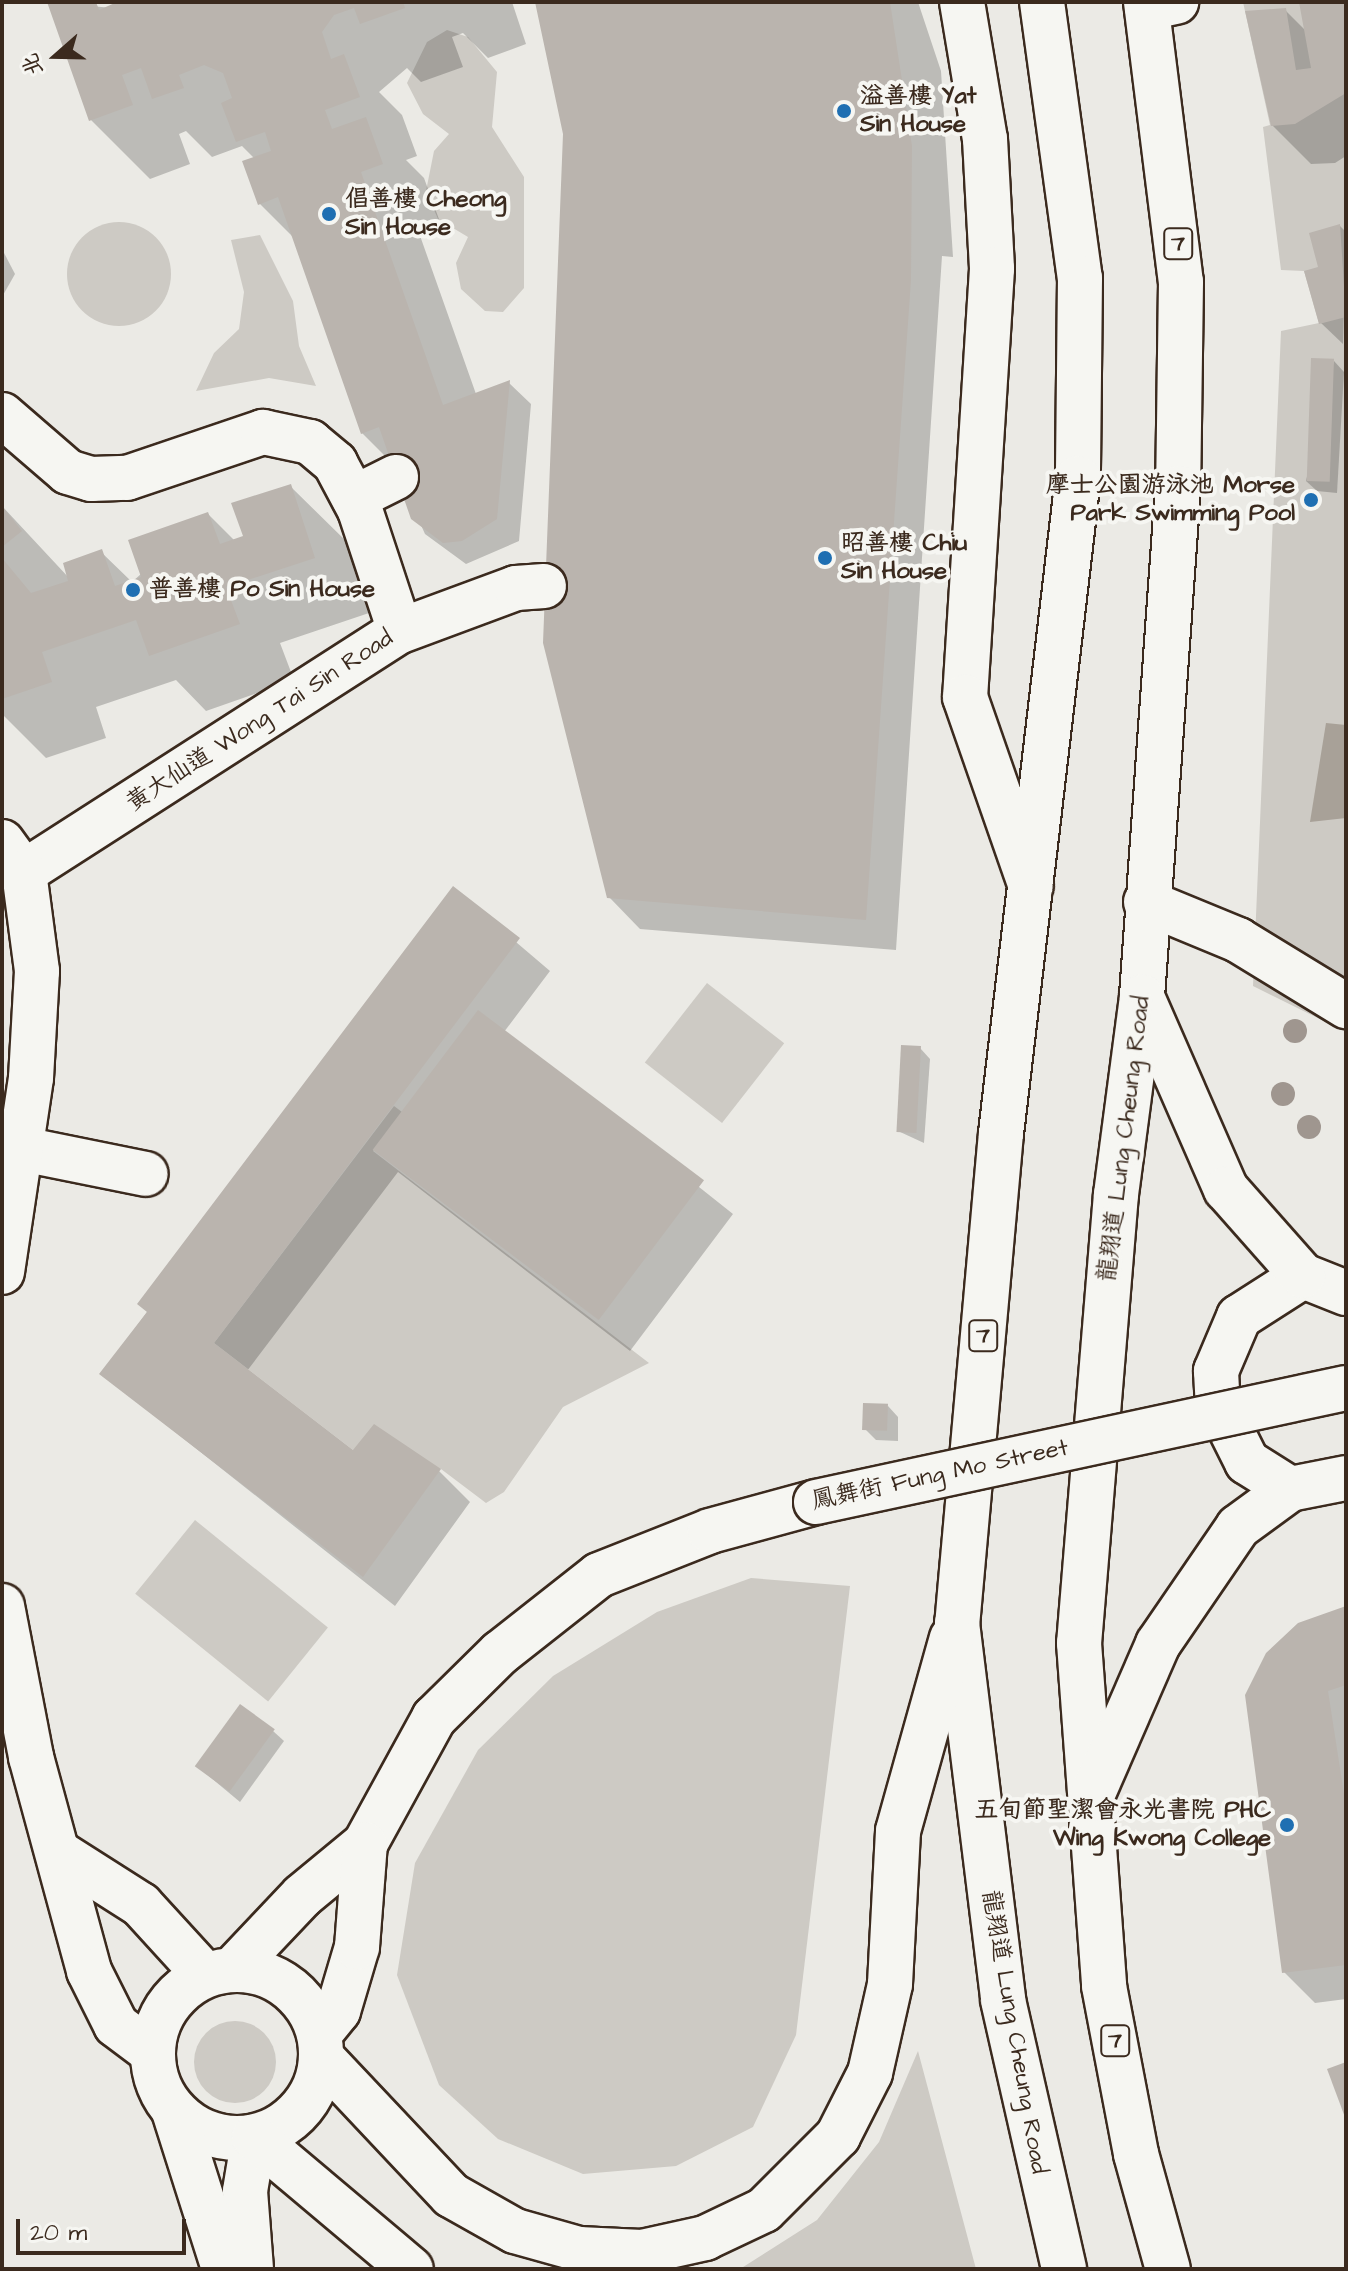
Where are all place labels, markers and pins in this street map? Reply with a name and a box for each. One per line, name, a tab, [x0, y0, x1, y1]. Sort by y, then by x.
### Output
place label: 溢善樓 Yat Sin House	[860, 83, 976, 139]
marker: 溢善樓 Yat Sin House	[835, 102, 853, 120]
place label: 倡善樓 Cheong Sin House	[345, 186, 506, 242]
marker: 倡善樓 Cheong Sin House	[320, 205, 338, 223]
place label: 摩士公園游泳池 Morse Park Swimming Pool	[1046, 472, 1295, 528]
marker: 摩士公園游泳池 Morse Park Swimming Pool	[1302, 491, 1320, 509]
place label: 昭善樓 Chiu Sin House	[841, 530, 967, 586]
marker: 昭善樓 Chiu Sin House	[816, 549, 834, 567]
place label: 普善樓 Po Sin House	[149, 576, 375, 604]
marker: 普善樓 Po Sin House	[124, 581, 142, 599]
place label: 五旬節聖潔會永光書院 PHC Wing Kwong College	[975, 1797, 1271, 1853]
marker: 五旬節聖潔會永光書院 PHC Wing Kwong College	[1278, 1816, 1296, 1834]

